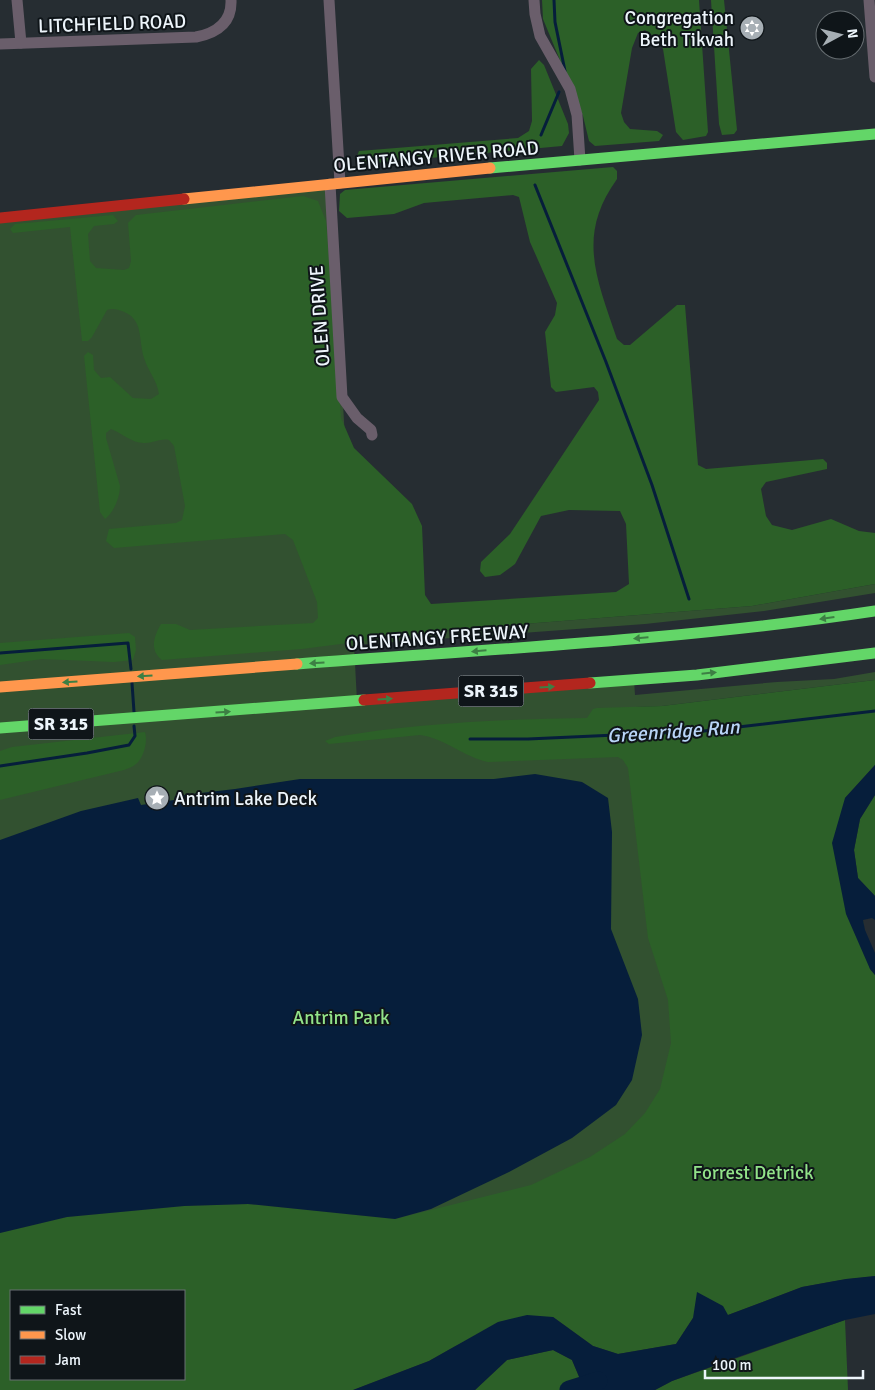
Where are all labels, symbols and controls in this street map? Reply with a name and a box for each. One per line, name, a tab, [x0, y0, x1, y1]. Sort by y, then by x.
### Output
place label: Congregation Beth Tikvah	[625, 6, 734, 52]
street label: LITCHFIELD ROAD	[38, 9, 186, 39]
north arrow	[815, 10, 865, 60]
synagogue icon: Congregation Beth Tikvah	[739, 15, 765, 41]
text: N	[843, 28, 861, 39]
street label: OLENTANGY RIVER ROAD	[332, 136, 540, 178]
street label: OLEN DRIVE	[305, 265, 335, 367]
one-way arrow	[818, 615, 834, 623]
street label: OLENTANGY FREEWAY	[345, 620, 530, 656]
one-way arrow	[633, 634, 649, 642]
one-way arrow	[471, 647, 487, 655]
one-way arrow	[309, 660, 325, 668]
one-way arrow	[701, 669, 717, 677]
one-way arrow	[137, 673, 153, 681]
road number: SR 315	[458, 676, 524, 706]
one-way arrow	[62, 678, 78, 686]
one-way arrow	[539, 682, 555, 690]
one-way arrow	[377, 695, 393, 703]
one-way arrow	[215, 707, 231, 715]
road number: SR 315	[28, 709, 94, 740]
water label: Greenridge Run	[606, 714, 741, 749]
place icon: Antrim Lake Deck	[144, 785, 170, 811]
place label: Antrim Lake Deck	[174, 787, 317, 811]
park label: Antrim Park	[293, 1006, 390, 1030]
park label: Forrest Detrick	[693, 1161, 814, 1185]
legend	[10, 1290, 185, 1380]
text: Fast	[55, 1301, 82, 1319]
text: Slow	[55, 1326, 86, 1344]
scale bar	[705, 1348, 862, 1380]
text: Jam	[55, 1351, 81, 1369]
text: 100 m	[712, 1356, 752, 1374]

